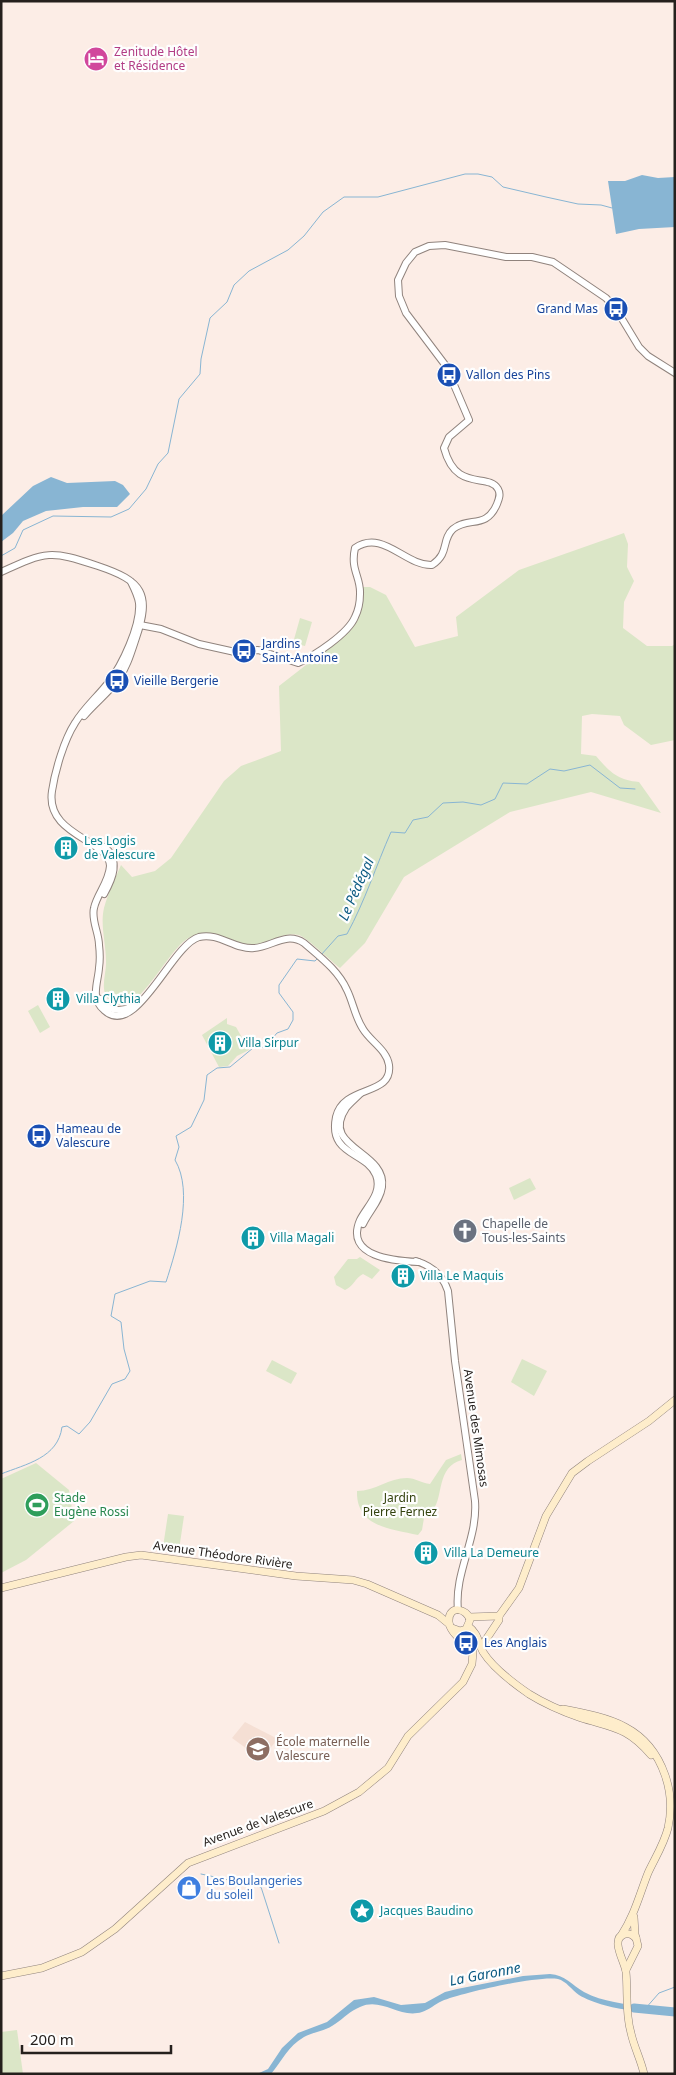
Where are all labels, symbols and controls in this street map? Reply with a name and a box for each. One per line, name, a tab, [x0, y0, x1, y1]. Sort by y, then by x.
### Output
place label: Zenitude Hôtel et Résidence	[114, 43, 198, 74]
hotel icon: Zenitude Hôtel et Résidence	[83, 46, 109, 72]
bus stop icon: Grand Mas	[603, 296, 629, 322]
place label: Grand Mas	[537, 300, 598, 317]
bus stop icon: Vallon des Pins	[436, 362, 462, 388]
place label: Vallon des Pins	[466, 366, 550, 383]
place label: Jardins Saint-Antoine	[261, 635, 338, 666]
bus stop icon: Jardins Saint-Antoine	[231, 638, 257, 664]
bus stop icon: Vieille Bergerie	[104, 668, 130, 694]
place label: Vieille Bergerie	[134, 672, 219, 689]
place label: Les Logis de Valescure	[84, 832, 155, 863]
building icon: Les Logis de Valescure	[53, 835, 79, 861]
water label: Le Pédégal	[333, 854, 378, 923]
building icon: Villa Clythia	[45, 986, 71, 1012]
place label: Villa Clythia	[76, 990, 141, 1007]
building icon: Villa Sirpur	[207, 1030, 233, 1056]
place label: Villa Sirpur	[238, 1034, 299, 1051]
place label: Hameau de Valescure	[56, 1120, 121, 1151]
bus stop icon: Hameau de Valescure	[26, 1123, 52, 1149]
place label: Chapelle de Tous-les-Saints	[482, 1215, 566, 1246]
church icon: Chapelle de Tous-les-Saints	[452, 1218, 478, 1244]
building icon: Villa Magali	[240, 1225, 266, 1251]
place label: Villa Magali	[270, 1229, 334, 1246]
building icon: Villa Le Maquis	[390, 1263, 416, 1289]
place label: Villa Le Maquis	[420, 1267, 504, 1284]
street label: Avenue des Mimosas	[460, 1368, 493, 1488]
place label: Stade Eugène Rossi	[54, 1489, 129, 1520]
park label: Jardin Pierre Fernez	[363, 1489, 438, 1520]
sports icon: Stade Eugène Rossi	[24, 1492, 50, 1518]
street label: Avenue Théodore Rivière	[152, 1536, 294, 1573]
building icon: Villa La Demeure	[413, 1540, 439, 1566]
place label: Villa La Demeure	[444, 1544, 539, 1561]
bus stop icon: Les Anglais	[453, 1630, 479, 1656]
place label: Les Anglais	[484, 1634, 547, 1651]
place label: École maternelle Valescure	[276, 1733, 370, 1764]
school or university icon: École maternelle Valescure	[245, 1736, 271, 1762]
street label: Avenue de Valescure	[200, 1795, 316, 1850]
place label: Les Boulangeries du soleil	[206, 1872, 303, 1903]
shop icon: Les Boulangeries du soleil	[176, 1875, 202, 1901]
place icon: Jacques Baudino	[349, 1898, 375, 1924]
place label: Jacques Baudino	[379, 1902, 473, 1919]
water label: La Garonne	[448, 1957, 522, 1990]
scale bar	[22, 2022, 171, 2054]
text: 200 m	[30, 2029, 74, 2049]

